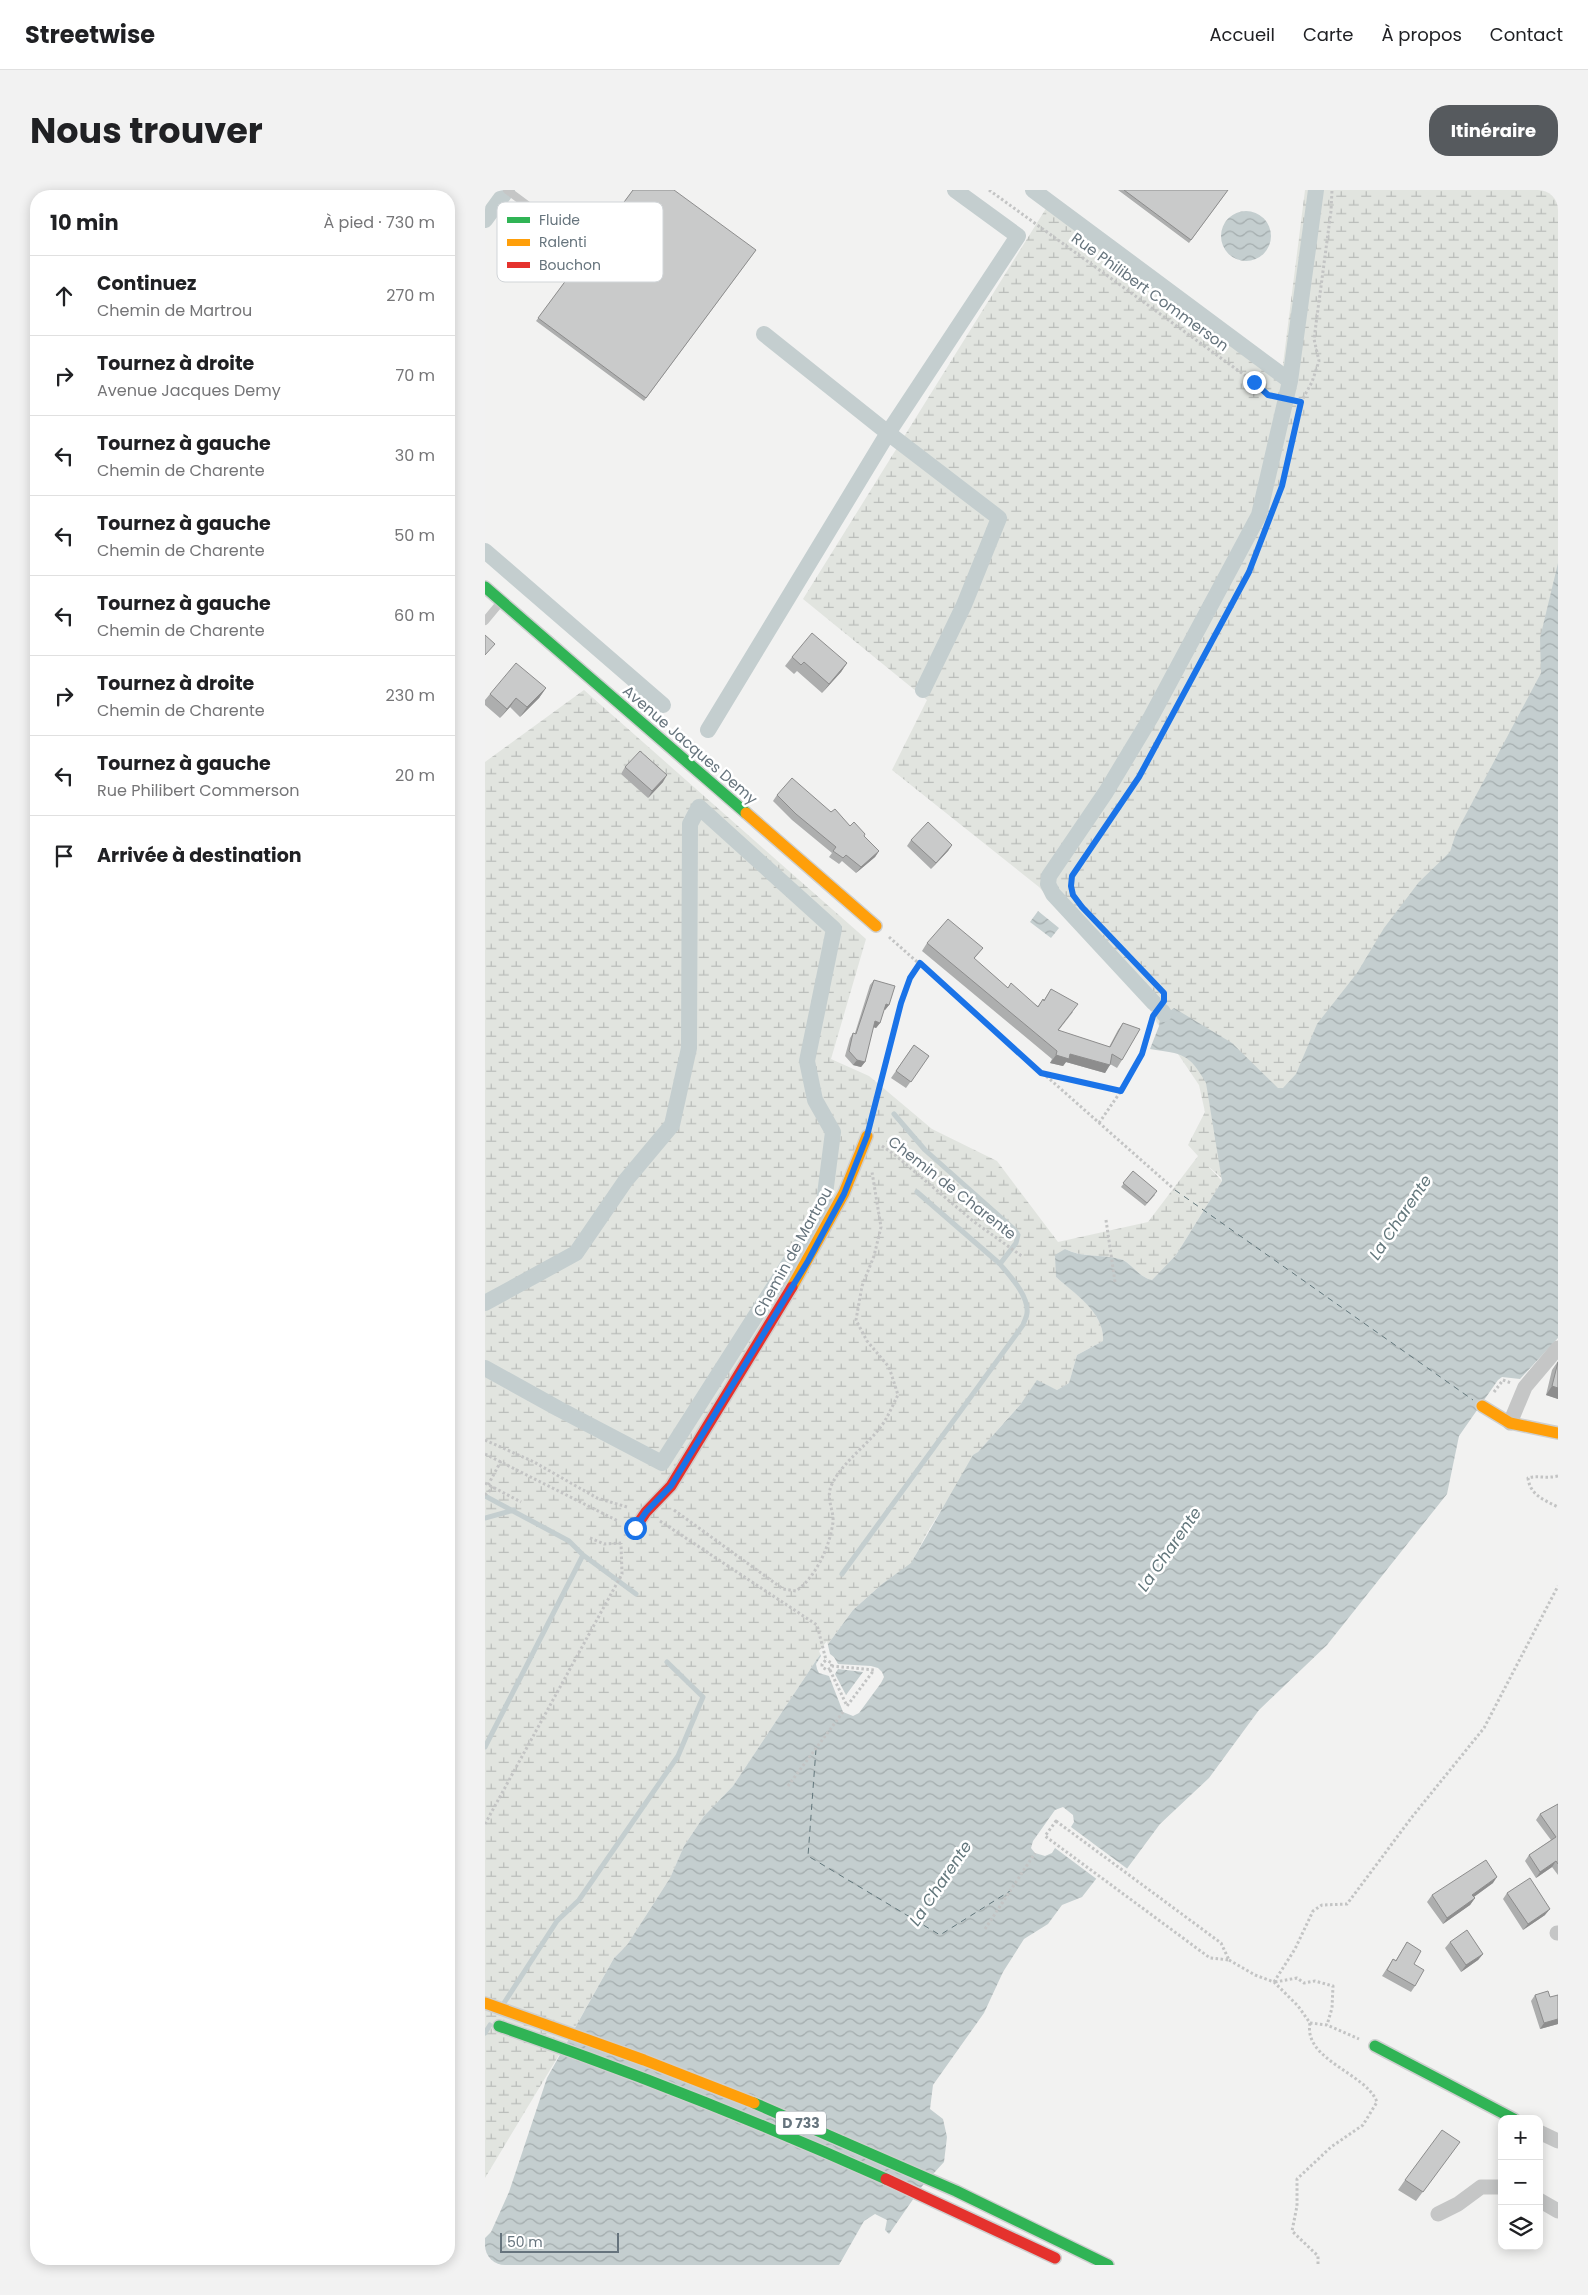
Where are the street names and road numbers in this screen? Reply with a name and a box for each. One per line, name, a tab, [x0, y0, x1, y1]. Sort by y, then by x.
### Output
street label: Rue Philibert Commerson	[1067, 227, 1233, 356]
street label: Avenue Jacques Demy	[618, 680, 763, 809]
street label: Chemin de Charente	[884, 1131, 1021, 1244]
street label: Chemin de Martrou	[748, 1183, 837, 1321]
road number: D 733	[776, 2112, 826, 2135]

